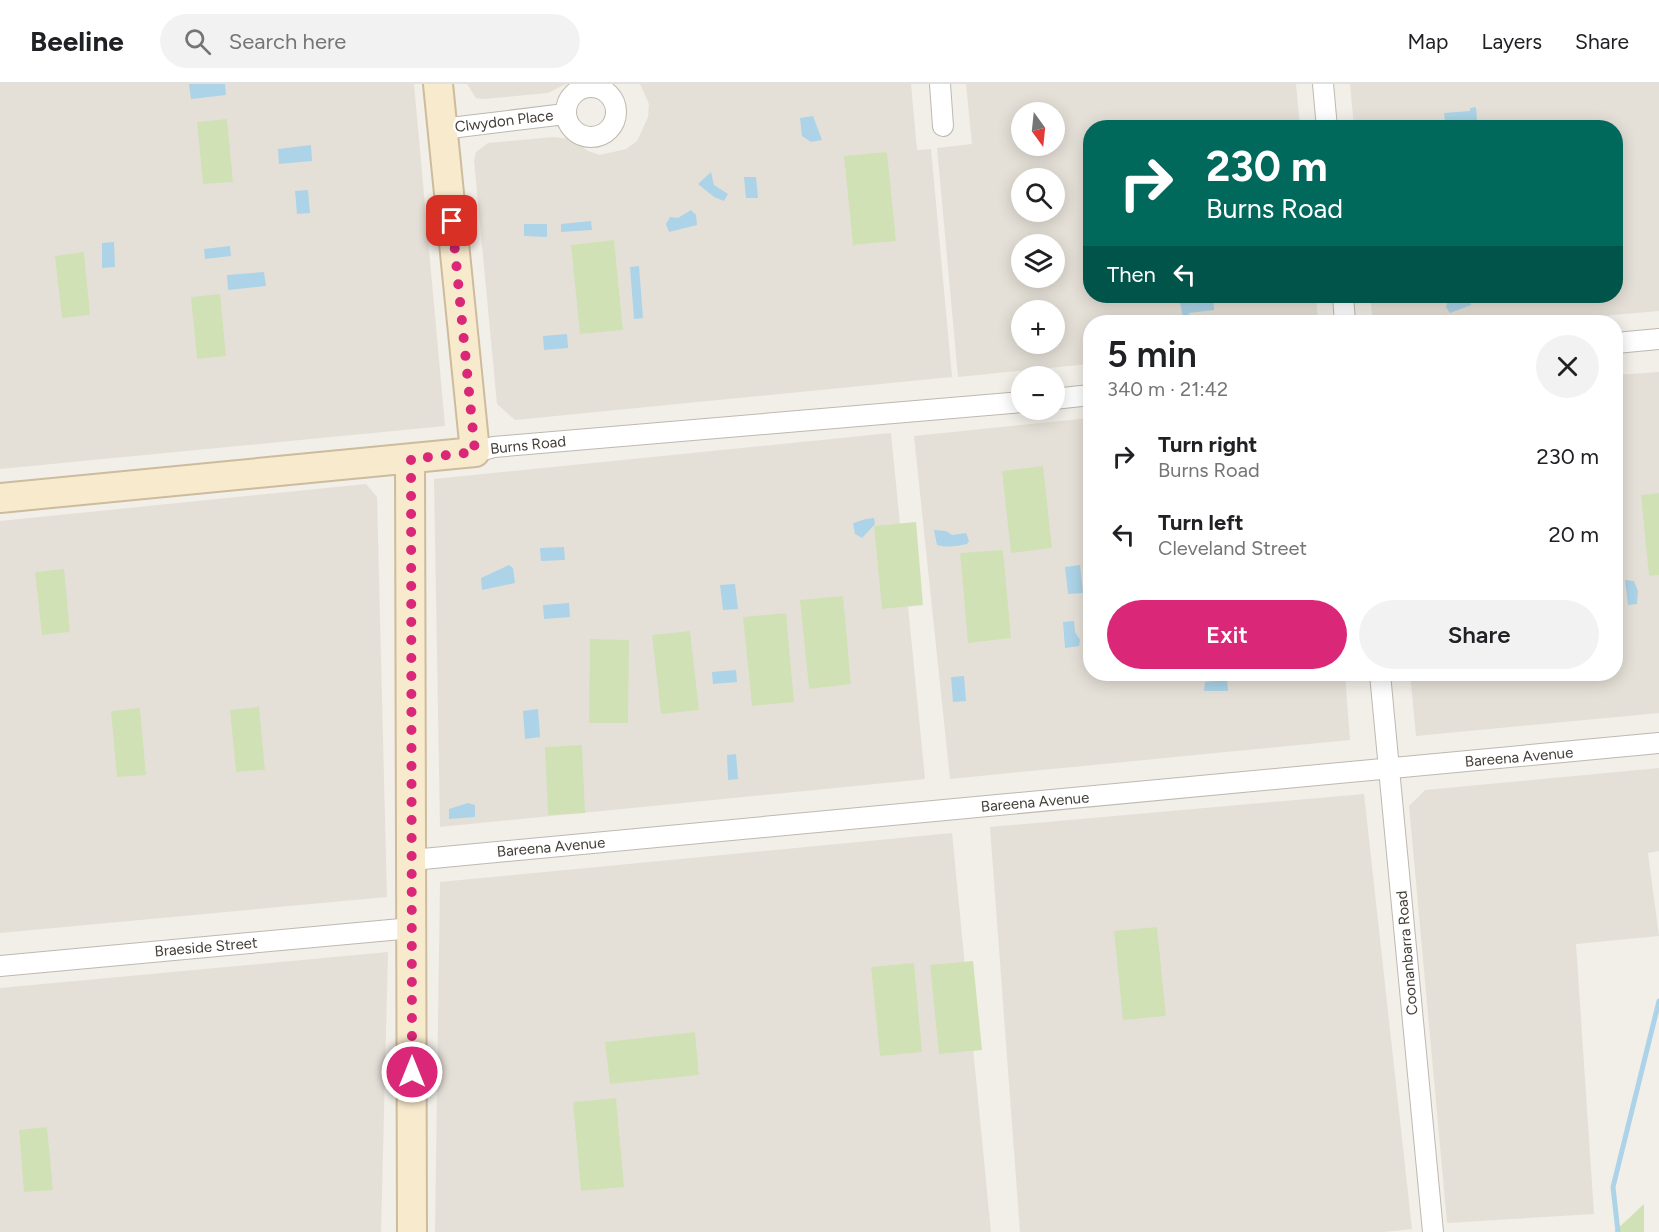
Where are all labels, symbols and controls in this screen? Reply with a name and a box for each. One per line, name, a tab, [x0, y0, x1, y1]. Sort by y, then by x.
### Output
search box	[160, 14, 580, 68]
text: Beeline	[30, 24, 124, 58]
icon: search	[181, 25, 214, 58]
text: Search here	[229, 28, 346, 55]
text: Map	[1408, 29, 1448, 54]
text: Layers	[1481, 29, 1542, 54]
text: Share	[1575, 29, 1629, 54]
north arrow	[1011, 102, 1065, 156]
map controls	[1011, 102, 1065, 420]
street label: Clwydon Place	[454, 106, 554, 136]
text: 230 m	[1206, 141, 1328, 192]
icon: right	[1107, 144, 1185, 222]
button: search	[1011, 168, 1065, 222]
text: Burns Road	[1206, 192, 1343, 225]
pin	[426, 195, 477, 246]
icon: arrive	[435, 204, 468, 237]
button: layers	[1011, 234, 1065, 288]
icon: left	[1168, 258, 1201, 291]
text: Then	[1107, 261, 1156, 288]
button: +	[1011, 300, 1065, 354]
text: 5 min	[1107, 333, 1197, 376]
button: close	[1536, 335, 1599, 398]
button: −	[1011, 366, 1065, 420]
text: 340 m · 21:42	[1107, 377, 1228, 401]
text: Turn right	[1158, 431, 1257, 458]
street label: Burns Road	[489, 432, 567, 458]
icon: right	[1107, 440, 1140, 473]
text: 230 m	[1536, 443, 1599, 470]
text: Burns Road	[1158, 458, 1260, 482]
text: Turn left	[1158, 509, 1244, 536]
icon: left	[1107, 518, 1140, 551]
text: 20 m	[1548, 521, 1599, 548]
text: Cleveland Street	[1158, 536, 1307, 560]
button: Exit	[1107, 600, 1347, 669]
button: Share	[1359, 600, 1599, 669]
street label: Bareena Avenue	[1464, 743, 1574, 771]
street label: Bareena Avenue	[980, 788, 1090, 816]
street label: Bareena Avenue	[496, 833, 606, 861]
street label: Coonanbarra Road	[1393, 890, 1421, 1016]
street label: Braeside Street	[154, 934, 259, 960]
position arrow	[380, 1040, 444, 1104]

